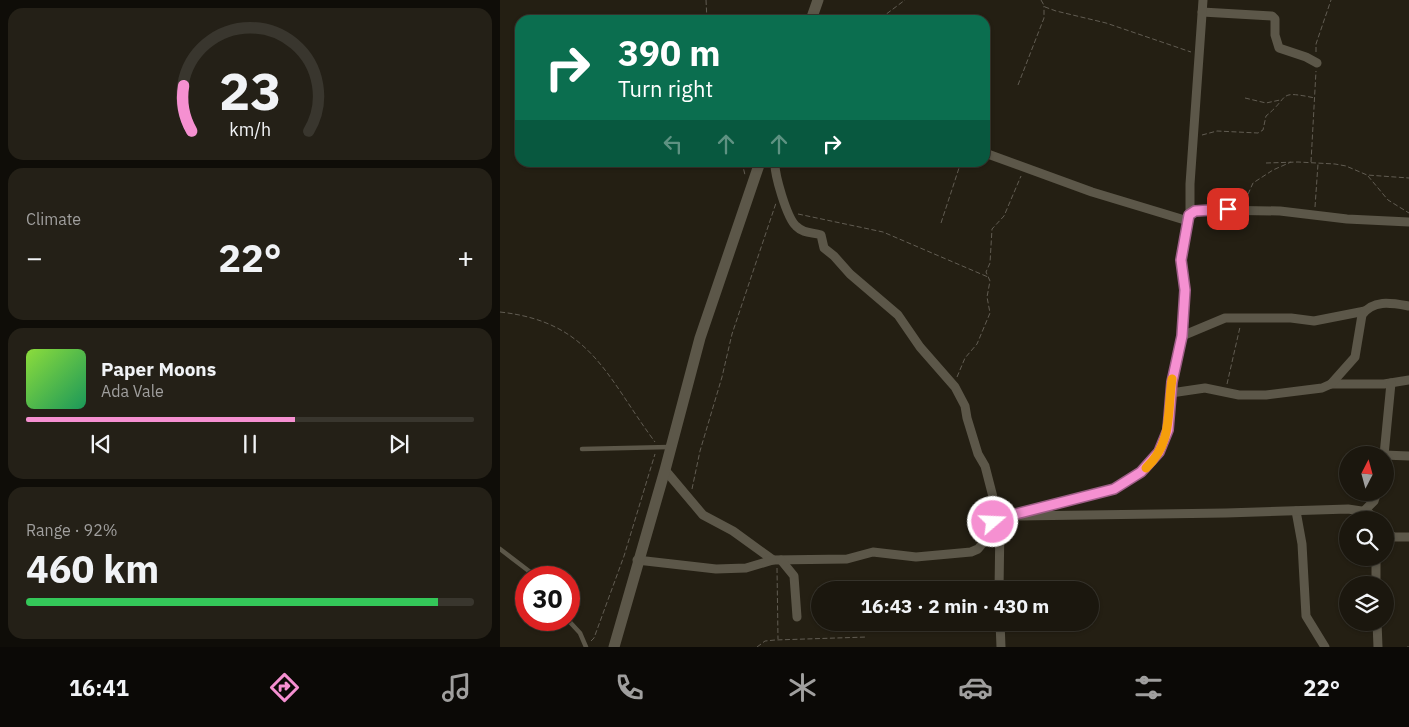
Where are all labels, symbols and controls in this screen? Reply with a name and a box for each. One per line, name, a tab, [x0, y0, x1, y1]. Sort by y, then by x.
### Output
text: 390 m	[618, 30, 721, 76]
icon: right	[535, 35, 600, 100]
text: 23	[219, 57, 281, 124]
text: Turn right	[618, 74, 713, 103]
text: km/h	[229, 118, 271, 141]
icon: left	[659, 130, 687, 158]
icon: ahead	[712, 130, 740, 158]
icon: ahead	[765, 130, 793, 158]
icon: right	[818, 130, 846, 158]
pin	[1207, 188, 1249, 230]
icon: arrive	[1214, 195, 1242, 223]
text: Climate	[26, 209, 81, 229]
text: 22°	[218, 233, 282, 282]
text: −	[26, 239, 43, 276]
text: +	[457, 239, 474, 276]
text: Paper Moons	[101, 357, 216, 381]
text: Ada Vale	[101, 381, 164, 401]
icon: previous	[87, 430, 115, 458]
icon: pause	[236, 430, 264, 458]
icon: next	[385, 430, 413, 458]
north arrow	[1339, 446, 1394, 501]
map controls	[1339, 446, 1394, 631]
position arrow	[966, 495, 1018, 547]
button: search	[1339, 511, 1394, 566]
text: Range · 92%	[26, 520, 118, 540]
text: 460 km	[26, 544, 159, 593]
speed limit sign: 30	[515, 566, 580, 631]
button: layers	[1339, 576, 1394, 631]
text: 16:43 · 2 min · 430 m	[861, 594, 1049, 618]
icon: directions	[267, 670, 302, 705]
icon: music	[439, 670, 474, 705]
icon: phone	[612, 670, 647, 705]
icon: climate	[785, 670, 820, 705]
icon: car	[958, 670, 993, 705]
icon: filters	[1131, 670, 1166, 705]
text: 16:41	[69, 673, 129, 702]
text: 22°	[1303, 673, 1340, 702]

